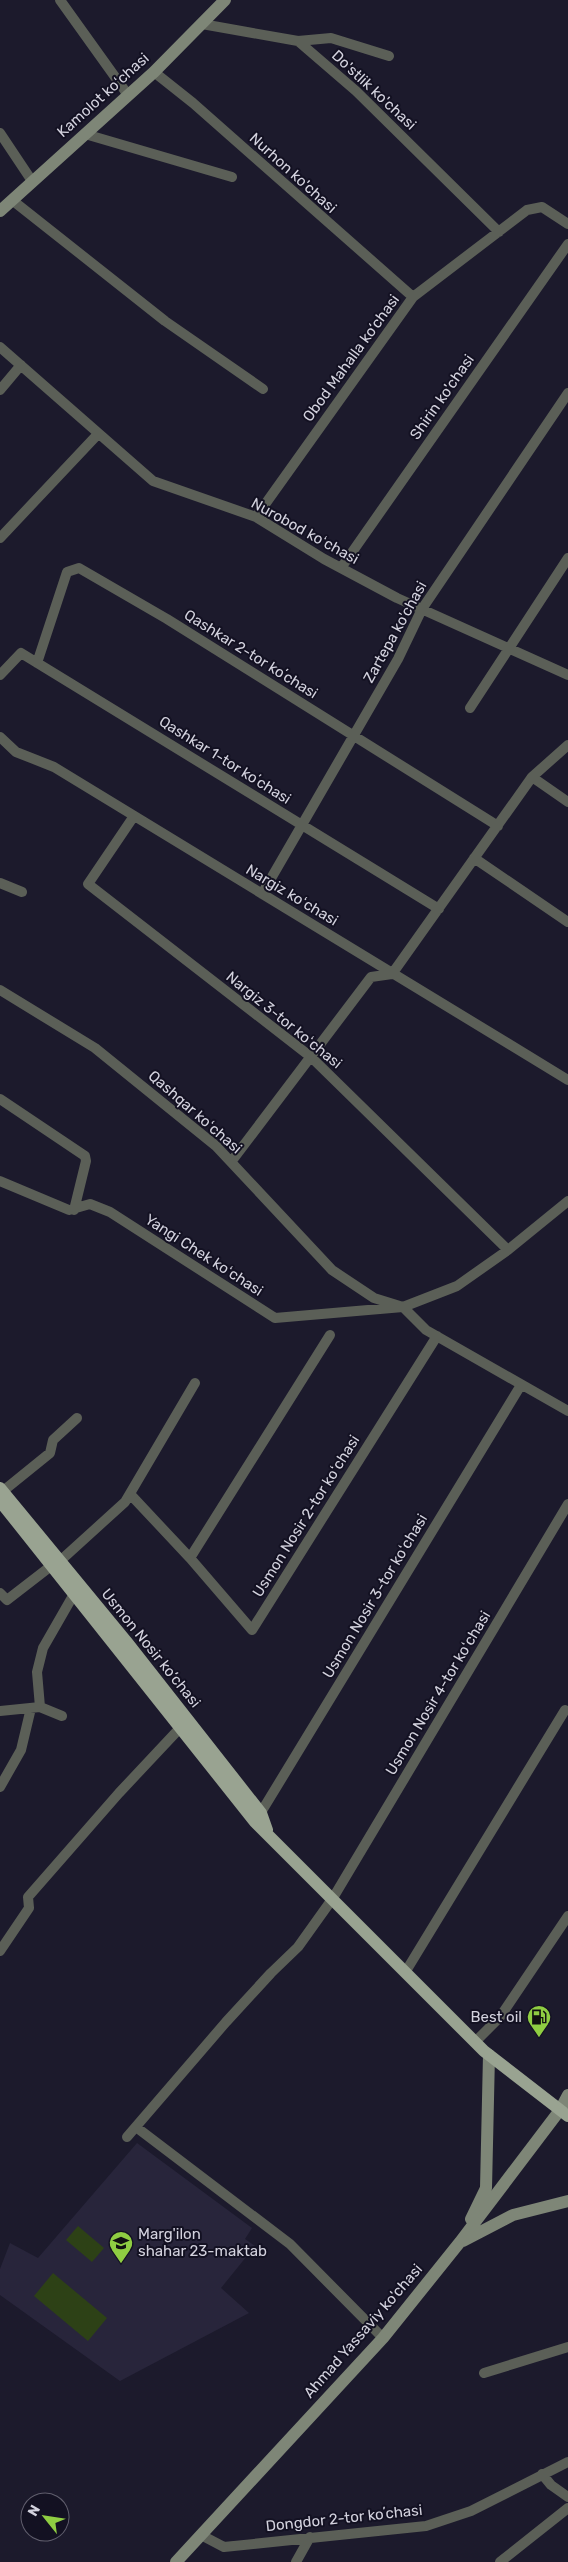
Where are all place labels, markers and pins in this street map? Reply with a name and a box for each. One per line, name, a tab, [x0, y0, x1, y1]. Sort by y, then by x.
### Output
fuel station icon: Best oil	[526, 2004, 552, 2038]
place label: Best oil	[471, 2008, 522, 2026]
place label: Marg'ilon shahar 23-maktab	[138, 2225, 267, 2260]
school or university icon: Marg'ilon shahar 23-maktab	[108, 2230, 134, 2264]

